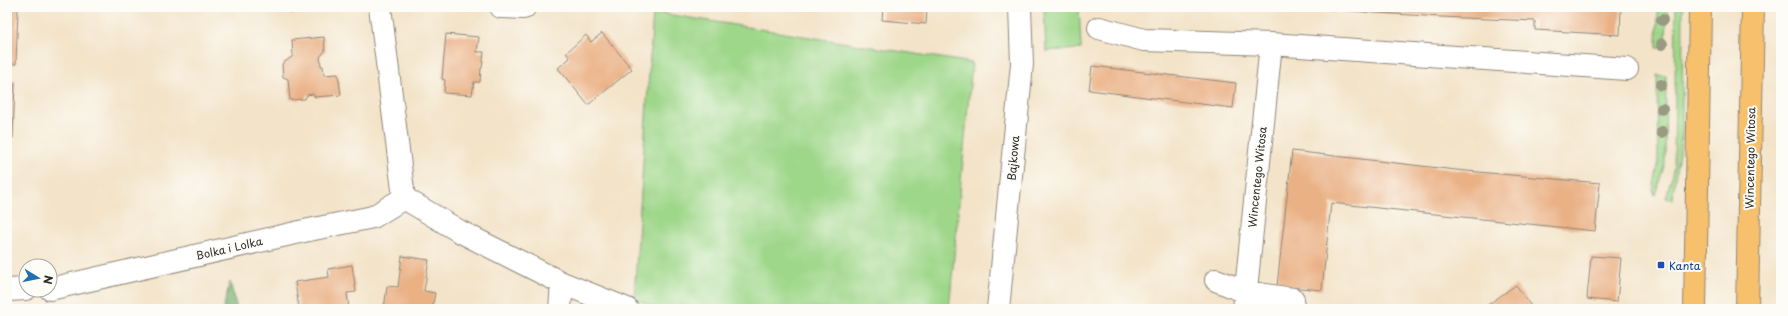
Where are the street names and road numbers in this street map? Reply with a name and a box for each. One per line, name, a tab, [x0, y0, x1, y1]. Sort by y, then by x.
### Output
street label: Wincentego Witosa	[1741, 107, 1759, 209]
street label: Wincentego Witosa	[1243, 125, 1271, 229]
street label: Bajkowa	[1003, 135, 1023, 181]
street label: Bolka i Lolka	[194, 232, 264, 264]

